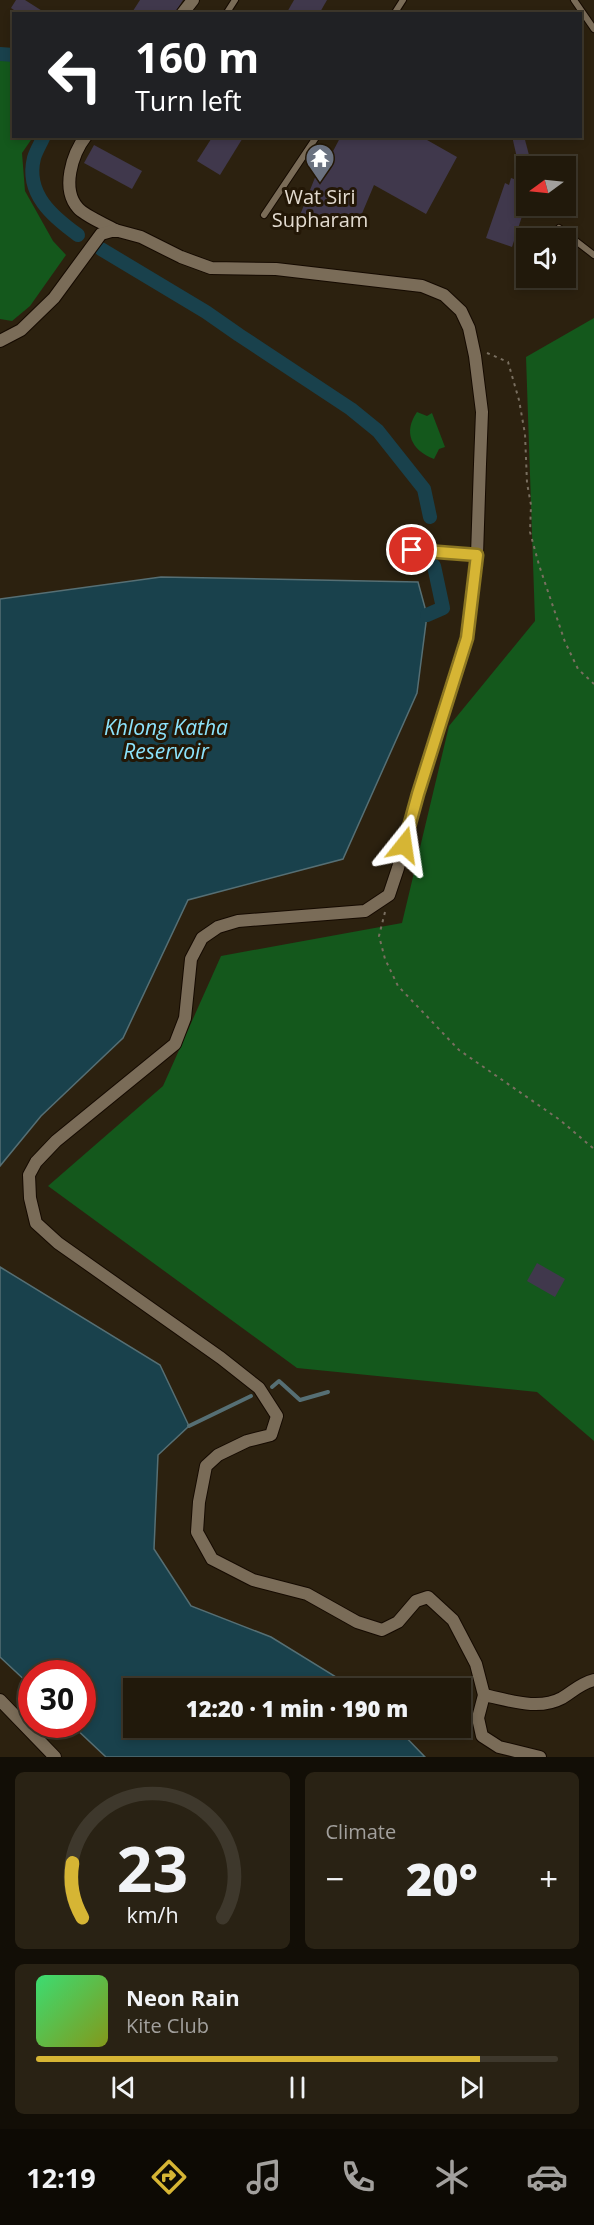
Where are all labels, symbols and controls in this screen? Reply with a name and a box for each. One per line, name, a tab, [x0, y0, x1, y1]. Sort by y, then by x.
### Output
text: 160 m	[135, 28, 259, 85]
icon: left	[36, 36, 114, 114]
text: Turn left	[135, 82, 242, 119]
temple icon: Wat Siri Supharam	[304, 142, 336, 184]
north arrow	[516, 156, 576, 216]
map controls	[516, 156, 576, 288]
place label: Wat Siri Supharam	[272, 183, 368, 233]
button: sound	[516, 228, 576, 288]
pin	[386, 524, 437, 575]
icon: arrive	[395, 533, 428, 566]
water label: Khlong Katha Reservoir	[104, 713, 228, 765]
position arrow	[372, 813, 436, 877]
speed limit sign: 30	[18, 1660, 96, 1738]
text: 12:20 · 1 min · 190 m	[186, 1693, 408, 1723]
text: Climate	[326, 1818, 396, 1845]
text: 23	[117, 1825, 188, 1910]
text: 20°	[406, 1848, 478, 1909]
text: −	[326, 1856, 344, 1901]
text: +	[539, 1856, 558, 1901]
text: km/h	[126, 1900, 178, 1929]
text: Neon Rain	[126, 1982, 240, 2012]
text: Kite Club	[126, 2012, 209, 2039]
icon: previous	[107, 2071, 140, 2104]
icon: pause	[281, 2071, 314, 2104]
icon: next	[455, 2071, 488, 2104]
icon: directions	[148, 2156, 190, 2198]
icon: music	[243, 2156, 285, 2198]
icon: phone	[337, 2156, 379, 2198]
icon: climate	[431, 2156, 473, 2198]
icon: car	[526, 2156, 568, 2198]
text: 12:19	[26, 2159, 96, 2196]

